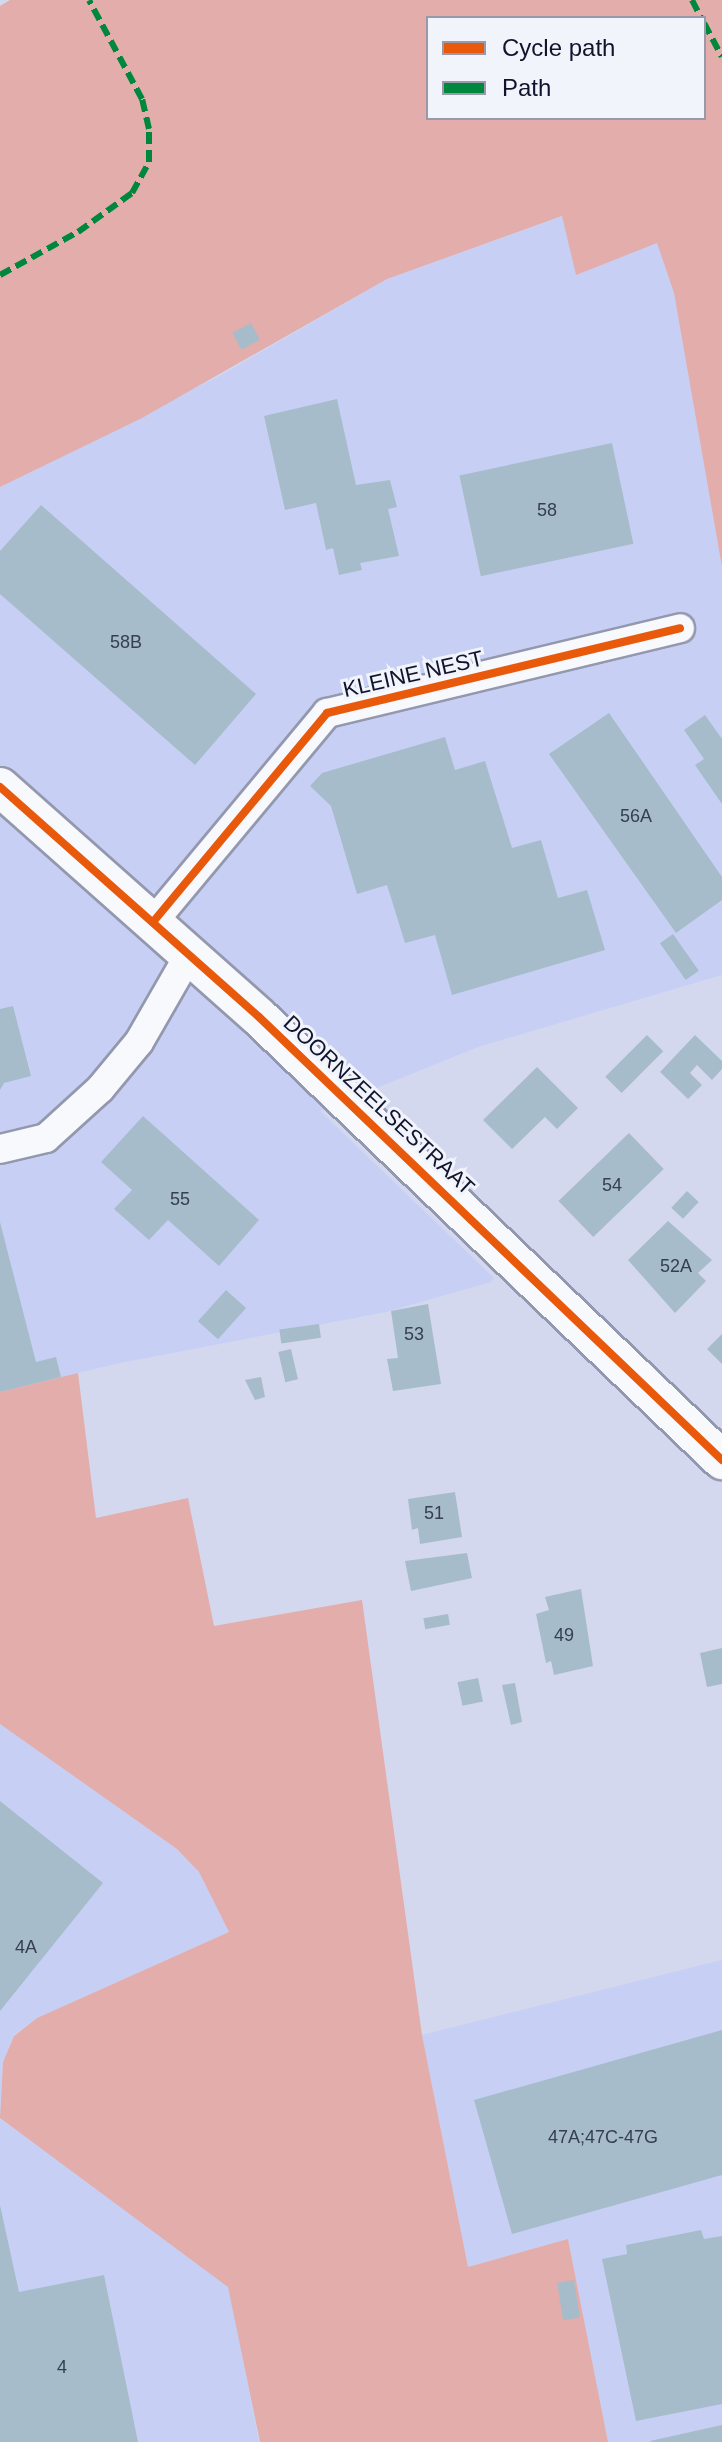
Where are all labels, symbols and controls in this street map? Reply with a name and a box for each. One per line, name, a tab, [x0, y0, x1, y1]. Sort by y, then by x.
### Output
legend	[426, 16, 706, 120]
text: Cycle path	[502, 34, 615, 61]
text: Path	[502, 74, 551, 101]
house number: 58	[537, 499, 557, 521]
house number: 58B	[110, 631, 142, 653]
street label: KLEINE NEST	[340, 645, 486, 703]
house number: 56A	[620, 805, 652, 827]
street label: DOORNZEELSESTRAAT	[278, 1010, 480, 1200]
house number: 54	[602, 1174, 622, 1196]
house number: 55	[170, 1188, 190, 1210]
house number: 52A	[660, 1255, 692, 1277]
house number: 53	[404, 1323, 424, 1345]
house number: 51	[424, 1502, 444, 1524]
house number: 49	[554, 1624, 574, 1646]
house number: 4A	[15, 1936, 37, 1958]
house number: 47A;47C-47G	[548, 2126, 658, 2148]
house number: 4	[57, 2356, 67, 2378]

